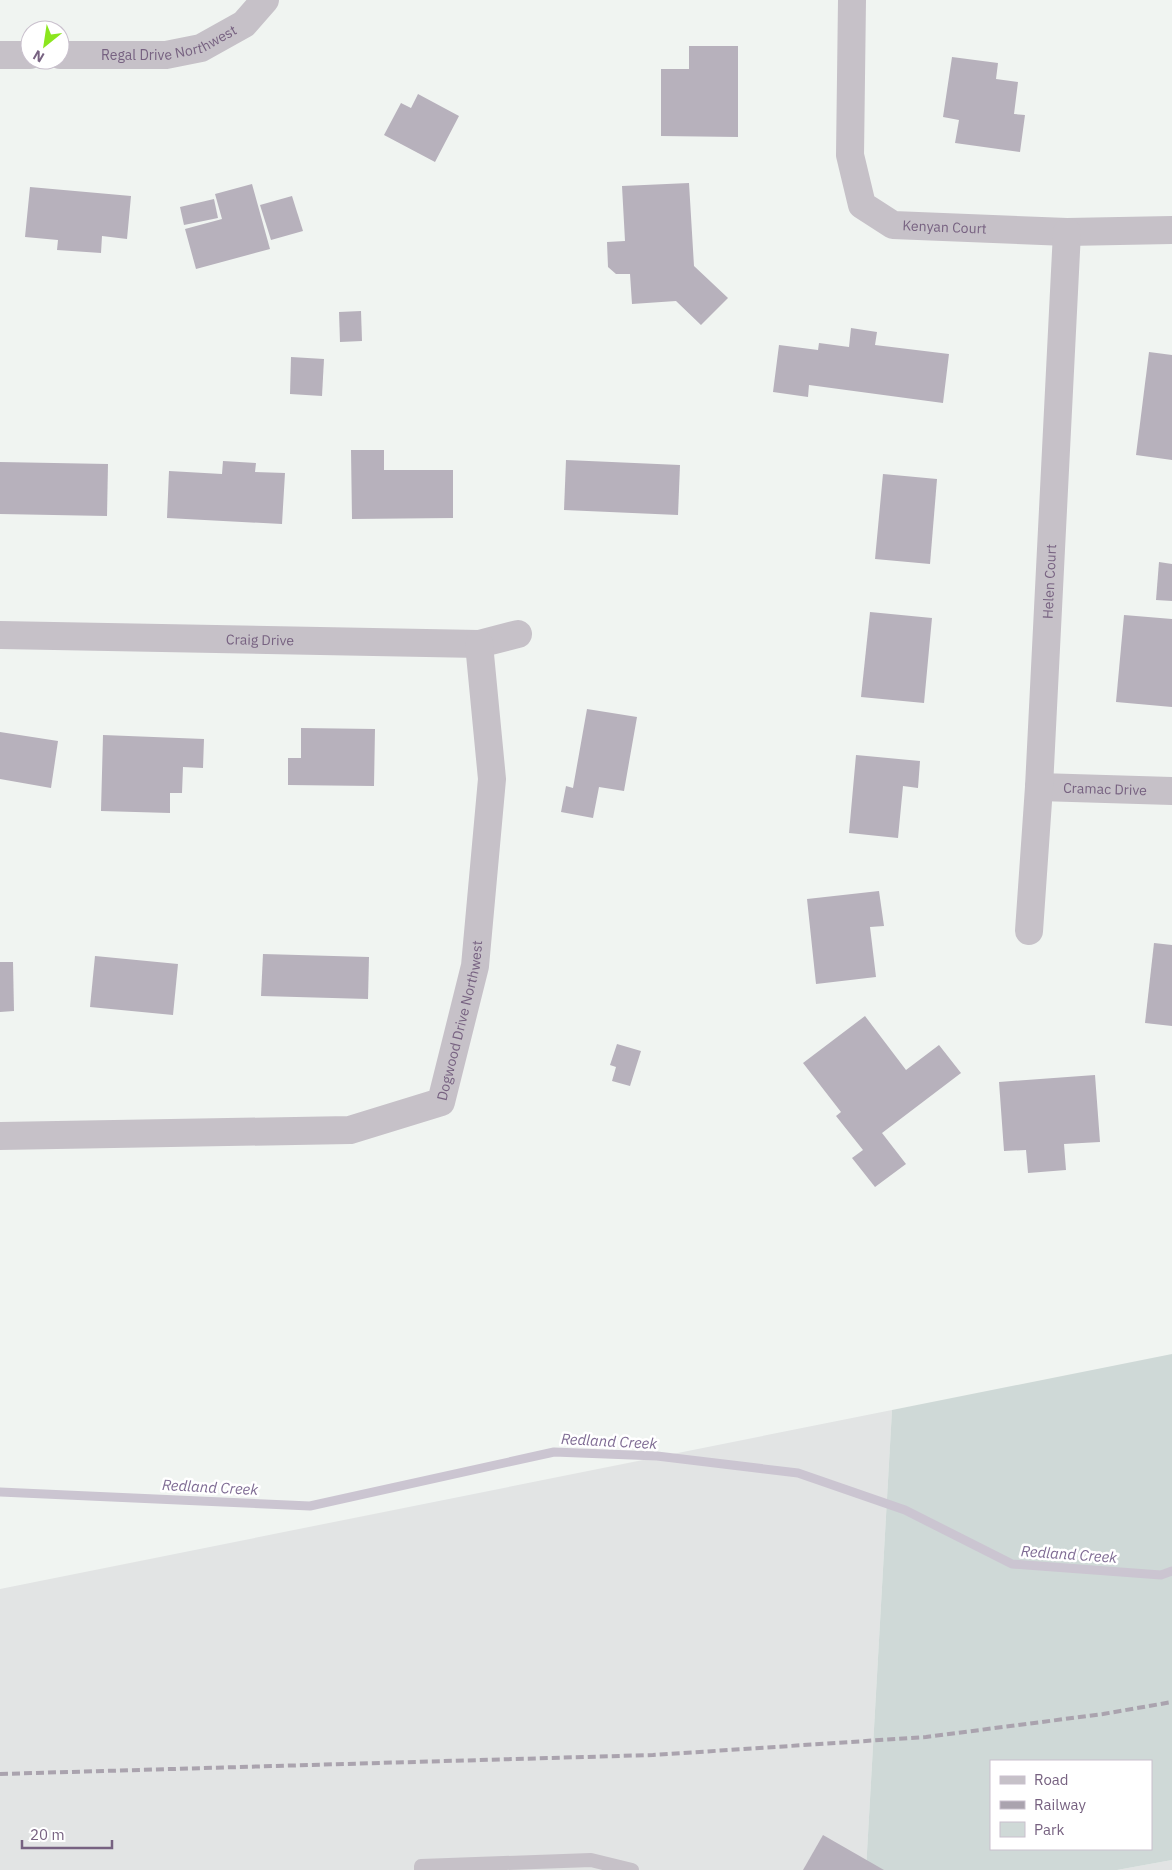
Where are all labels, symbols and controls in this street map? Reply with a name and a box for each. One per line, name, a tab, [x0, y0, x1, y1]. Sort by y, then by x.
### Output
north arrow	[20, 20, 70, 70]
street label: Regal Drive Northwest	[101, 21, 240, 64]
text: N	[30, 46, 47, 67]
street label: Kenyan Court	[902, 216, 987, 238]
street label: Helen Court	[1038, 544, 1060, 620]
street label: Craig Drive	[226, 630, 294, 650]
street label: Cramac Drive	[1063, 779, 1147, 799]
street label: Dogwood Drive Northwest	[433, 940, 486, 1103]
water label: Redland Creek	[560, 1429, 658, 1453]
water label: Redland Creek	[161, 1475, 259, 1499]
water label: Redland Creek	[1020, 1541, 1118, 1567]
legend	[990, 1760, 1152, 1850]
text: Road	[1034, 1770, 1069, 1789]
text: Railway	[1034, 1795, 1087, 1814]
scale bar	[22, 1818, 112, 1850]
text: Park	[1034, 1820, 1064, 1839]
text: 20 m	[30, 1825, 65, 1844]

